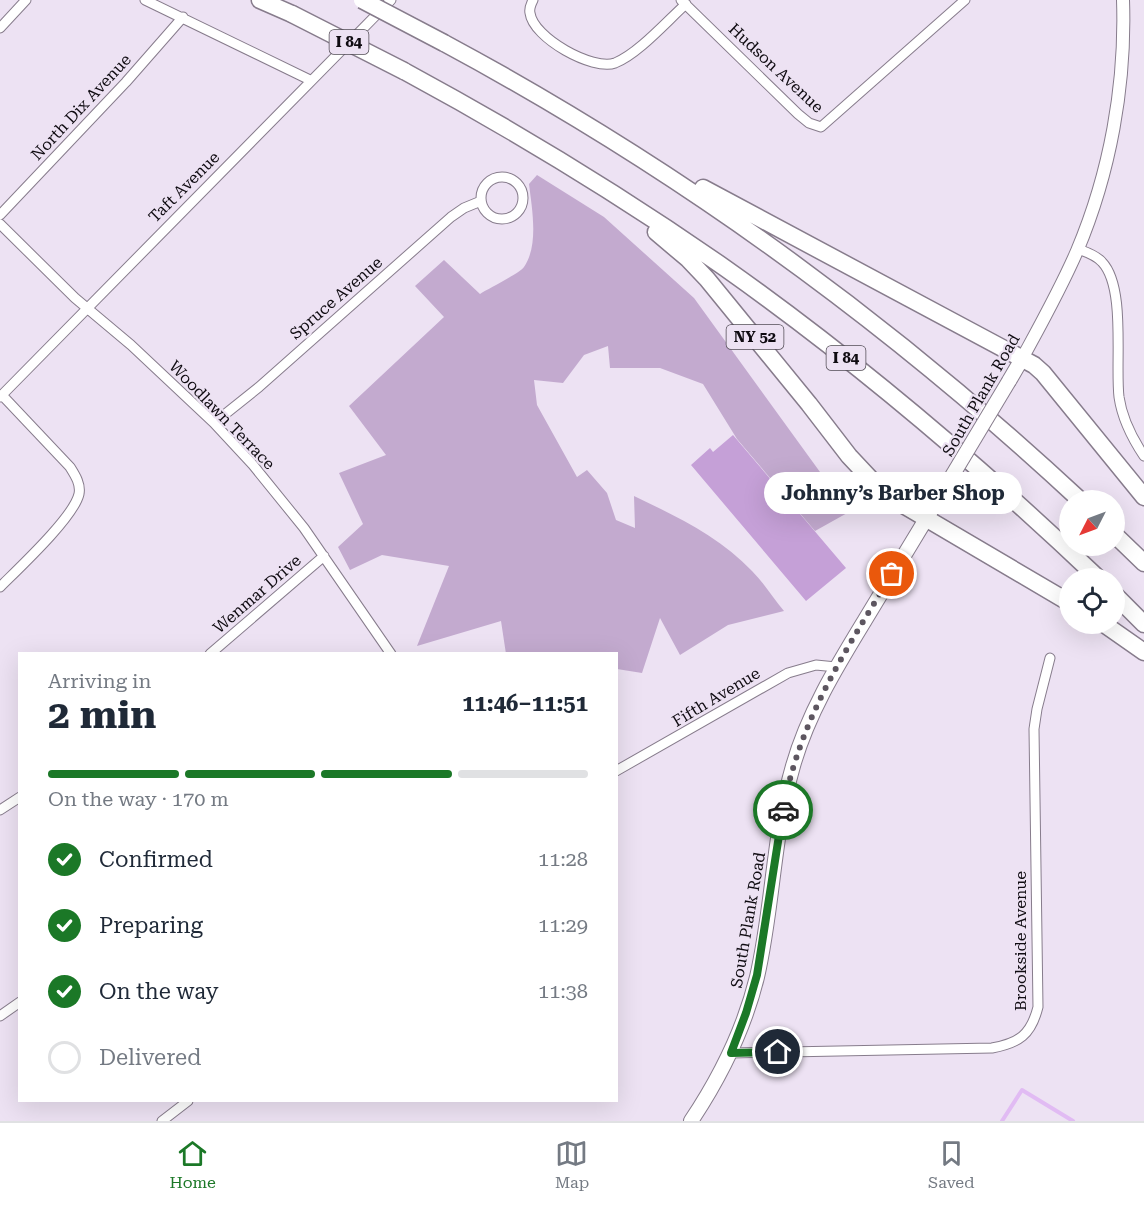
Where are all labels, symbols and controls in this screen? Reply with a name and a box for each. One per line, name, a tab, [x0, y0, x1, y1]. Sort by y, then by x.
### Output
street label: Hudson Avenue	[725, 19, 827, 117]
road number: I 84	[330, 30, 368, 54]
street label: North Dix Avenue	[27, 50, 135, 164]
street label: Taft Avenue	[145, 148, 223, 226]
street label: Spruce Avenue	[286, 253, 386, 343]
road number: NY 52	[726, 325, 783, 349]
street label: South Plank Road	[938, 331, 1024, 459]
road number: I 84	[826, 346, 866, 370]
street label: Woodlawn Terrace	[165, 357, 279, 474]
callout: Johnny’s Barber Shop	[763, 472, 1021, 514]
text: Johnny’s Barber Shop	[781, 481, 1005, 505]
north arrow	[1059, 490, 1125, 556]
map controls	[1059, 490, 1125, 634]
pin	[866, 548, 917, 599]
street label: Wenmar Drive	[209, 550, 305, 637]
icon: bag	[875, 557, 908, 590]
button: locate	[1059, 568, 1125, 634]
street label: Fifth Avenue	[669, 663, 764, 731]
text: Arriving in	[48, 669, 151, 693]
text: 11:46–11:51	[462, 691, 588, 716]
text: 2 min	[48, 692, 156, 738]
courier	[753, 780, 813, 840]
text: On the way · 170 m	[48, 787, 229, 811]
icon: car	[767, 794, 800, 827]
icon: check	[48, 843, 81, 876]
text: Confirmed	[99, 847, 213, 872]
text: 11:28	[538, 847, 588, 871]
street label: South Plank Road	[727, 851, 769, 989]
street label: Brookside Avenue	[1011, 871, 1030, 1011]
icon: check	[48, 909, 81, 942]
text: Preparing	[99, 913, 203, 938]
text: 11:29	[538, 913, 588, 937]
icon: check	[48, 975, 81, 1008]
text: On the way	[99, 979, 219, 1004]
text: 11:38	[538, 979, 588, 1003]
pin	[752, 1026, 803, 1077]
icon: home	[761, 1035, 794, 1068]
text: Delivered	[99, 1045, 201, 1070]
tab: Home	[170, 1137, 216, 1192]
tab: Map	[555, 1137, 589, 1192]
tab: Saved	[928, 1137, 975, 1192]

